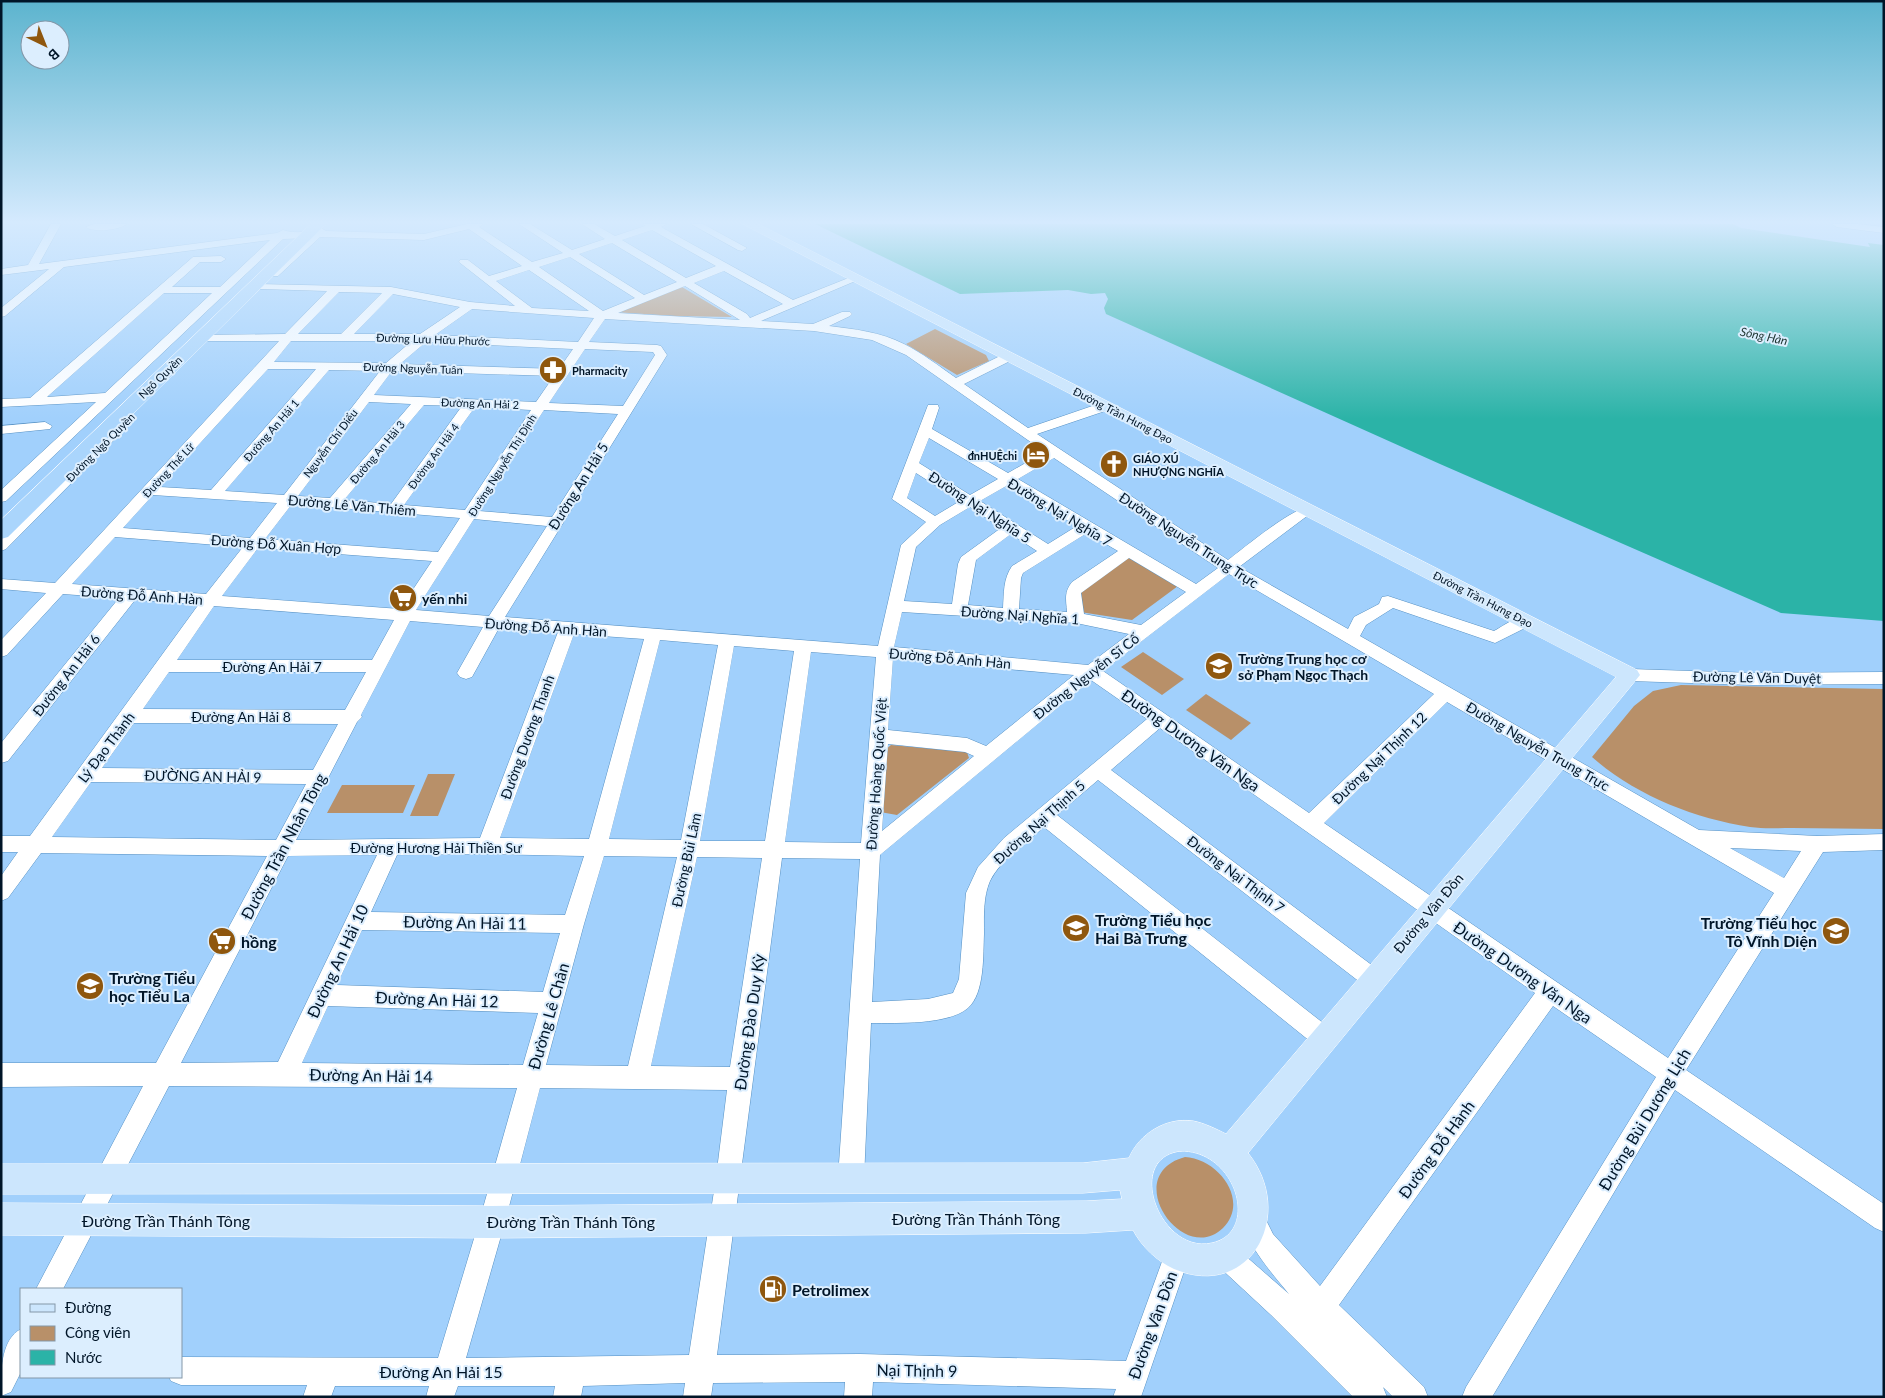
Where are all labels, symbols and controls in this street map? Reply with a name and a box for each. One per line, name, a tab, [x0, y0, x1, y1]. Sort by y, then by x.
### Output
north arrow	[20, 20, 70, 70]
text: B	[45, 46, 63, 64]
water label: Sông Hàn	[1739, 324, 1789, 348]
street label: Đường Lưu Hữu Phước	[376, 331, 490, 347]
street label: Ngô Quyền	[136, 353, 184, 401]
pharmacy icon: Pharmacity	[538, 355, 568, 385]
street label: Đường Nguyễn Tuân	[363, 360, 463, 376]
place label: Pharmacity	[572, 364, 628, 377]
street label: Đường Trần Hưng Đạo	[1071, 384, 1175, 446]
street label: Đường An Hải 2	[441, 395, 519, 411]
street label: Đường An Hải 1	[240, 396, 302, 464]
street label: Nguyễn Chí Diểu	[300, 406, 360, 480]
street label: Đường Ngô Quyền	[63, 410, 137, 484]
street label: Đường Nguyễn Thị Định	[465, 412, 539, 518]
street label: Đường An Hải 3	[347, 418, 407, 486]
street label: Đường An Hải 4	[405, 420, 462, 491]
street label: Đường Thế Lữ	[139, 439, 197, 500]
street label: Đường An Hải 5	[544, 439, 612, 533]
hotel icon: đnHUỆchi	[1021, 440, 1051, 470]
place label: đnHUỆchi	[968, 449, 1017, 462]
church icon: GIÁO XÚ NHƯỢNG NGHĨA	[1099, 449, 1129, 479]
place label: GIÁO XÚ NHƯỢNG NGHĨA	[1133, 452, 1224, 478]
street label: Đường Nại Nghĩa 5	[926, 468, 1034, 546]
street label: Đường Nại Nghĩa 7	[1005, 474, 1115, 550]
street label: Đường Nguyễn Trung Trực	[1116, 489, 1262, 592]
street label: Đường Lê Văn Thiêm	[287, 491, 417, 519]
street label: Đường Đỗ Xuân Hợp	[210, 531, 342, 557]
street label: Đường Trần Hưng Đạo	[1431, 568, 1535, 630]
street label: Đường Đỗ Anh Hàn	[80, 582, 204, 608]
supermarket icon: yến nhi	[388, 583, 418, 613]
place label: yến nhi	[422, 590, 467, 607]
street label: Đường Nại Nghĩa 1	[960, 602, 1080, 628]
street label: Đường Đỗ Anh Hàn	[484, 614, 608, 640]
street label: Đường Nguyễn Sĩ Cố	[1030, 629, 1143, 723]
street label: Đường An Hải 6	[29, 631, 103, 719]
street label: Đường Đỗ Anh Hàn	[888, 644, 1012, 672]
place label: Trường Trung học cơ sở Phạm Ngọc Thạch	[1238, 650, 1368, 683]
school or university icon: Trường Trung học cơ sở Phạm Ngọc Thạch	[1204, 651, 1234, 681]
street label: Đường An Hải 7	[222, 658, 322, 675]
street label: Đường Lê Văn Duyệt	[1693, 667, 1821, 687]
street label: Đường Dương Thanh	[497, 672, 557, 802]
street label: Đường Dương Văn Nga	[1118, 685, 1264, 795]
street label: Đường Hoàng Quốc Việt	[862, 697, 890, 851]
street label: Đường Nguyễn Trung Trực	[1463, 698, 1613, 794]
street label: Đường An Hải 8	[191, 708, 291, 725]
street label: Đường Nại Thịnh 12	[1328, 708, 1430, 808]
street label: Lý Đạo Thành	[74, 709, 138, 785]
street label: ĐƯỜNG AN HẢl 9	[144, 766, 262, 786]
street label: Đường Trần Nhân Tông	[236, 770, 330, 922]
street label: Đường Nại Thịnh 5	[990, 776, 1088, 868]
street label: Đường Bùi Lâm	[668, 811, 704, 909]
street label: Đường Nại Thịnh 7	[1184, 832, 1288, 916]
street label: Đường Hương Hải Thiền Sư	[350, 839, 523, 856]
street label: Đường Vân Đồn	[1390, 869, 1466, 957]
street label: Đường An Hải 10	[302, 901, 372, 1021]
place label: Trường Tiểu học Hai Bà Trưng	[1095, 910, 1211, 947]
street label: Đường An Hải 11	[403, 911, 527, 933]
school or university icon: Trường Tiểu học Hai Bà Trưng	[1061, 913, 1091, 943]
place label: Trường Tiểu học Tô Vĩnh Diện	[1701, 913, 1817, 950]
school or university icon: Trường Tiểu học Tô Vĩnh Diện	[1821, 916, 1851, 946]
street label: Đường Dương Văn Nga	[1450, 917, 1596, 1027]
supermarket icon: hồng	[207, 926, 237, 956]
place label: hồng	[241, 932, 277, 951]
street label: Đường Đào Duy Kỳ	[730, 952, 768, 1091]
street label: Đường Lê Chân	[524, 960, 572, 1072]
place label: Trường Tiểu học Tiểu La	[109, 968, 195, 1005]
school or university icon: Trường Tiểu học Tiểu La	[75, 971, 105, 1001]
street label: Đường An Hải 12	[375, 987, 499, 1011]
street label: Đường Bùi Dương Lịch	[1594, 1045, 1694, 1193]
street label: Đường An Hải 14	[309, 1064, 433, 1086]
street label: Đường Đỗ Hành	[1394, 1096, 1478, 1202]
street label: Đường Trần Thánh Tông	[892, 1209, 1060, 1228]
street label: Đường Trần Thánh Tông	[82, 1211, 250, 1230]
street label: Đường Trần Thánh Tông	[487, 1212, 655, 1231]
street label: Đường Vân Đồn	[1124, 1268, 1180, 1382]
fuel station icon: Petrolimex	[758, 1274, 788, 1304]
place label: Petrolimex	[792, 1280, 870, 1299]
legend	[20, 1288, 182, 1378]
text: Đường	[65, 1298, 111, 1316]
text: Công viên	[65, 1323, 131, 1341]
text: Nước	[65, 1348, 102, 1366]
street label: Nại Thịnh 9	[876, 1360, 958, 1380]
street label: Đường An Hải 15	[379, 1362, 503, 1381]

